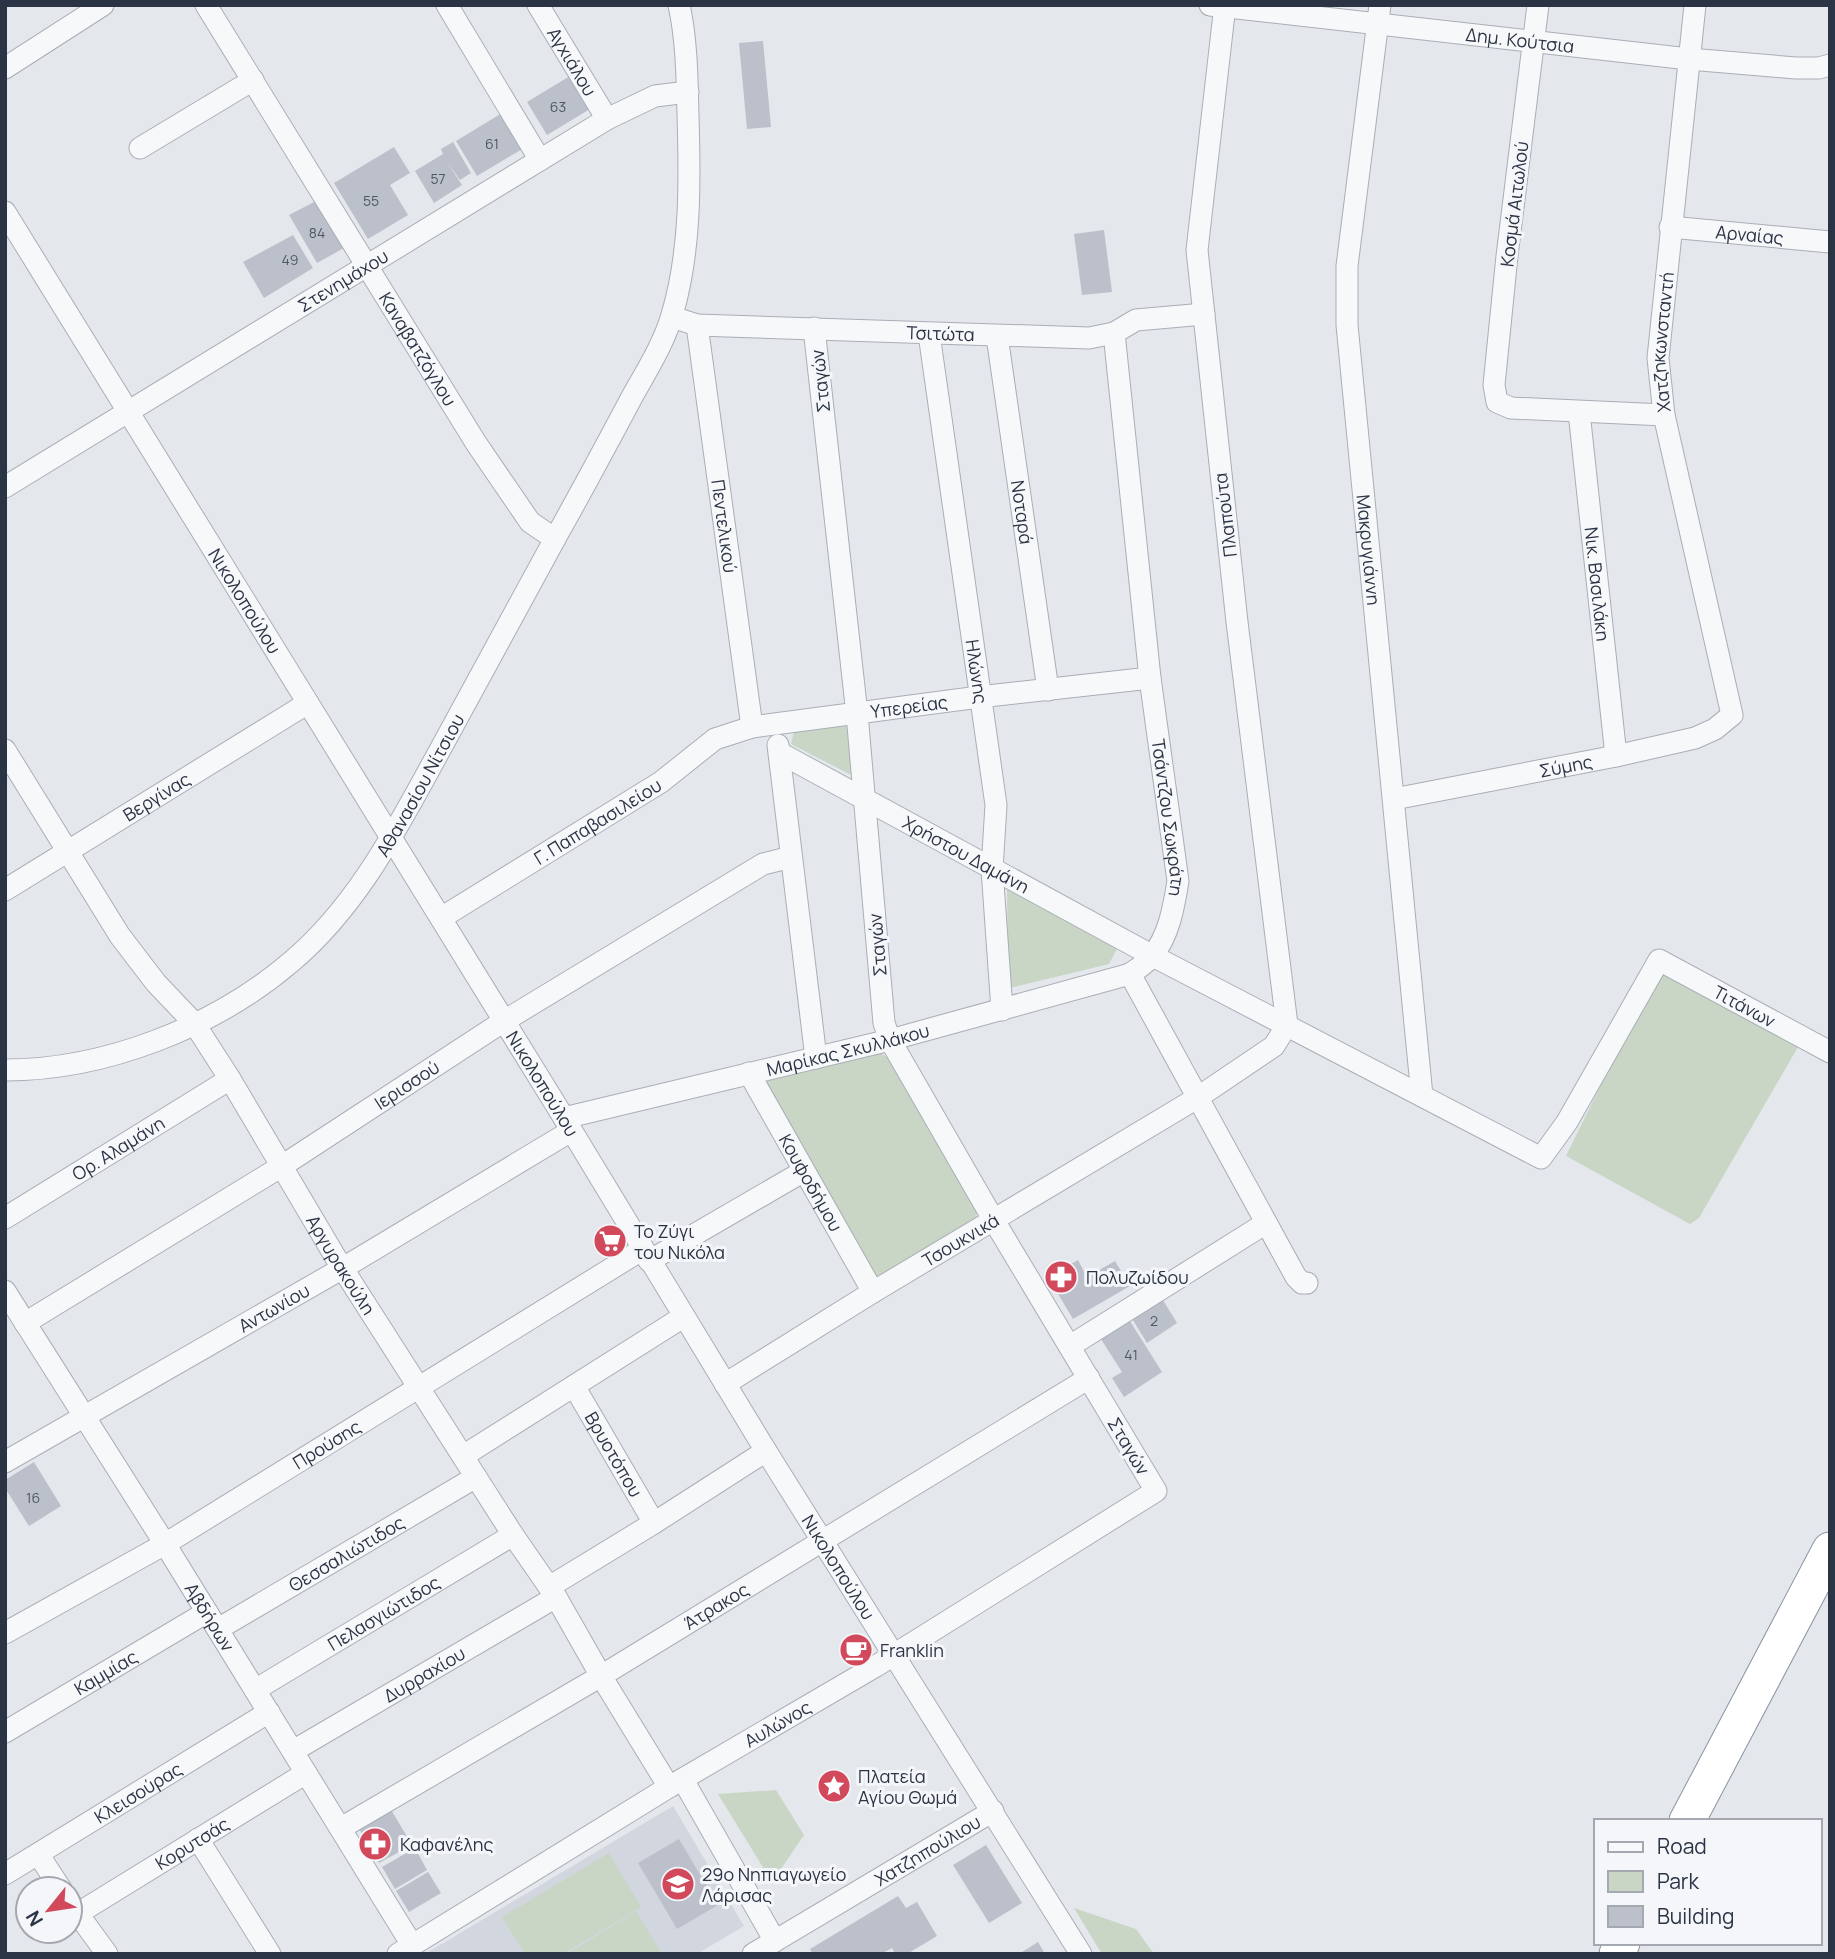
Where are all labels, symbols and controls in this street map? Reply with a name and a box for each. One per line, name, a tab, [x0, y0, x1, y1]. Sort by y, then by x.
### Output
street label: Δημ. Κούτσια	[1465, 22, 1576, 58]
street label: Αγχιάλου	[542, 23, 602, 100]
house number: 63	[550, 97, 566, 116]
house number: 61	[485, 134, 499, 153]
street label: Κοσμά Αιτωλού	[1494, 140, 1534, 268]
house number: 57	[430, 169, 446, 188]
house number: 55	[363, 191, 379, 210]
street label: Αρναίας	[1714, 219, 1785, 250]
house number: 84	[309, 223, 325, 242]
street label: Στενημάχου	[293, 244, 393, 317]
house number: 49	[282, 250, 298, 269]
street label: Χατζηκωνσταντή	[1646, 271, 1679, 414]
street label: Καναβατζόγλου	[374, 288, 462, 410]
street label: Τσιτώτα	[906, 320, 975, 346]
street label: Σταγών	[805, 348, 835, 414]
street label: Πλαπούτα	[1208, 471, 1242, 559]
street label: Πεντελικού	[706, 478, 743, 574]
street label: Νοταρά	[1006, 479, 1039, 546]
street label: Μακρυγιάννη	[1352, 493, 1386, 606]
street label: Νικ. Βασιλάκη	[1579, 526, 1616, 642]
street label: Νικολοπούλου	[203, 544, 287, 658]
street label: Ηλώνης	[961, 638, 993, 705]
street label: Υπερείας	[869, 689, 949, 723]
street label: Αθανασίου Νίτσιου	[370, 709, 469, 861]
street label: Τσάντζου Σωκράτη	[1147, 737, 1191, 898]
street label: Σύμης	[1537, 749, 1594, 783]
street label: Βεργίνας	[118, 767, 195, 826]
street label: Γ. Παπαβασιλείου	[529, 773, 666, 870]
street label: Χρήστου Δαμάνη	[899, 810, 1034, 899]
street label: Σταγών	[862, 912, 892, 978]
street label: Τιτάνων	[1709, 980, 1780, 1032]
street label: Μαρίκας Σκυλλάκου	[764, 1018, 932, 1081]
street label: Νικολοπούλου	[501, 1026, 584, 1141]
street label: Ιερισσού	[370, 1055, 444, 1115]
street label: Ορ. Αλαμάνη	[67, 1110, 169, 1186]
street label: Κουφοδήμου	[774, 1130, 848, 1236]
street label: Τσουκνικά	[917, 1207, 1003, 1272]
street label: Αργυρακούλη	[301, 1210, 381, 1319]
place label: Το Ζύγι του Νικόλα	[634, 1219, 725, 1264]
supermarket icon: Το Ζύγι του Νικόλα	[591, 1222, 629, 1260]
pharmacy icon: Πολυζωίδου	[1042, 1258, 1080, 1296]
place label: Πολυζωίδου	[1086, 1265, 1189, 1289]
street label: Αντωνίου	[234, 1278, 314, 1338]
house number: 2	[1150, 1311, 1158, 1330]
house number: 41	[1124, 1345, 1138, 1364]
street label: Βρυοτόπου	[580, 1407, 648, 1501]
street label: Σταγών	[1102, 1413, 1156, 1479]
street label: Προύσης	[288, 1414, 365, 1474]
house number: 16	[26, 1488, 40, 1507]
street label: Θεσσαλιώτιδος	[284, 1510, 409, 1597]
street label: Νικολοπούλου	[797, 1510, 881, 1624]
street label: Πελασγιώτιδος	[323, 1570, 444, 1656]
street label: Άτρακος	[679, 1577, 753, 1635]
street label: Αβδήρων	[180, 1578, 240, 1656]
cafe icon: Franklin	[837, 1631, 875, 1669]
place label: Franklin	[880, 1638, 944, 1662]
street label: Δυρραχίου	[379, 1641, 469, 1708]
street label: Καμμίας	[70, 1644, 142, 1700]
street label: Αυλώνος	[740, 1695, 815, 1753]
street label: Κλεισούρας	[90, 1756, 186, 1829]
place label: Πλατεία Αγίου Θωμά	[858, 1764, 957, 1809]
place icon: Πλατεία Αγίου Θωμά	[815, 1767, 853, 1805]
street label: Χατζηπούλιου	[870, 1809, 985, 1891]
street label: Κορυτσάς	[150, 1811, 233, 1875]
legend	[1594, 1819, 1821, 1945]
pharmacy icon: Καφανέλης	[356, 1825, 394, 1863]
place label: Καφανέλης	[400, 1832, 493, 1856]
text: Road	[1657, 1832, 1707, 1860]
place label: 29ο Νηπιαγωγείο Λάρισας	[702, 1862, 846, 1907]
school or university icon: 29ο Νηπιαγωγείο Λάρισας	[659, 1865, 697, 1903]
text: Park	[1657, 1867, 1699, 1895]
north arrow	[14, 1875, 84, 1945]
text: Building	[1657, 1902, 1734, 1930]
text: N	[20, 1906, 49, 1931]

